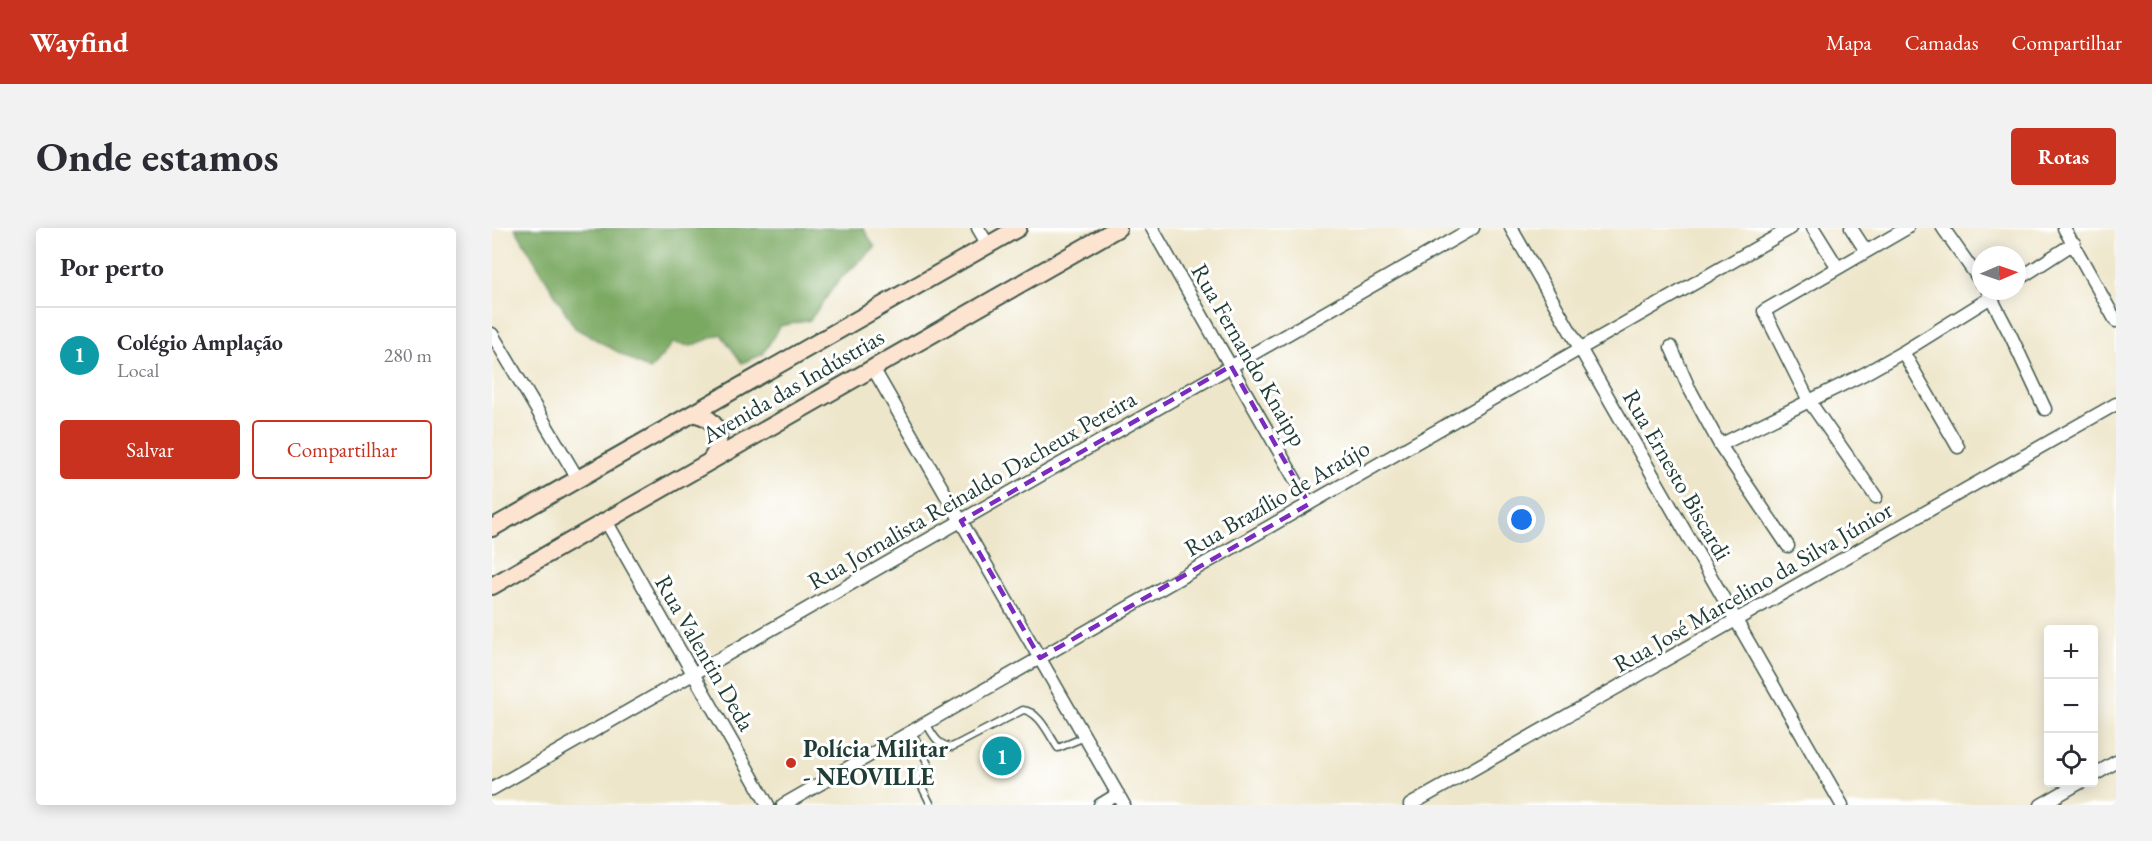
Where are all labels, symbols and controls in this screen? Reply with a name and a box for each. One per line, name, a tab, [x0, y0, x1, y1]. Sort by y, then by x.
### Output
text: Wayfind	[30, 24, 128, 60]
text: Mapa	[1826, 29, 1872, 56]
text: Camadas	[1905, 29, 1978, 56]
text: Compartilhar	[2011, 29, 2122, 56]
button: Rotas	[2011, 128, 2116, 185]
text: Onde estamos	[36, 129, 279, 184]
north arrow	[1972, 246, 2026, 300]
text: Por perto	[60, 250, 164, 284]
street label: Rua Fernando Knaipp	[1184, 258, 1314, 452]
street label: Avenida das Indústrias	[695, 321, 890, 451]
text: Colégio Amplação	[117, 328, 283, 357]
text: 1	[74, 342, 85, 368]
text: 280 m	[384, 342, 432, 368]
text: Local	[117, 357, 159, 383]
street label: Rua Jornalista Reinaldo Dacheux Pereira	[802, 382, 1142, 597]
street label: Rua Ernesto Biscardi	[1616, 384, 1739, 566]
button: Salvar	[60, 420, 240, 479]
button: Compartilhar	[252, 420, 432, 479]
street label: Rua Brazílio de Araújo	[1178, 432, 1375, 563]
street label: Rua José Marcelino da Silva Júnior	[1607, 494, 1898, 679]
your location	[1507, 505, 1536, 534]
street label: Rua Valentin Deda	[648, 569, 763, 737]
map controls	[2044, 625, 2098, 787]
button: +	[2044, 625, 2098, 679]
button: −	[2044, 679, 2098, 733]
place label: Polícia Militar - NEOVILLE	[803, 733, 948, 792]
button: locate	[2044, 733, 2098, 787]
pin: 1	[982, 734, 1022, 778]
marker: Polícia Militar - NEOVILLE	[784, 756, 798, 770]

